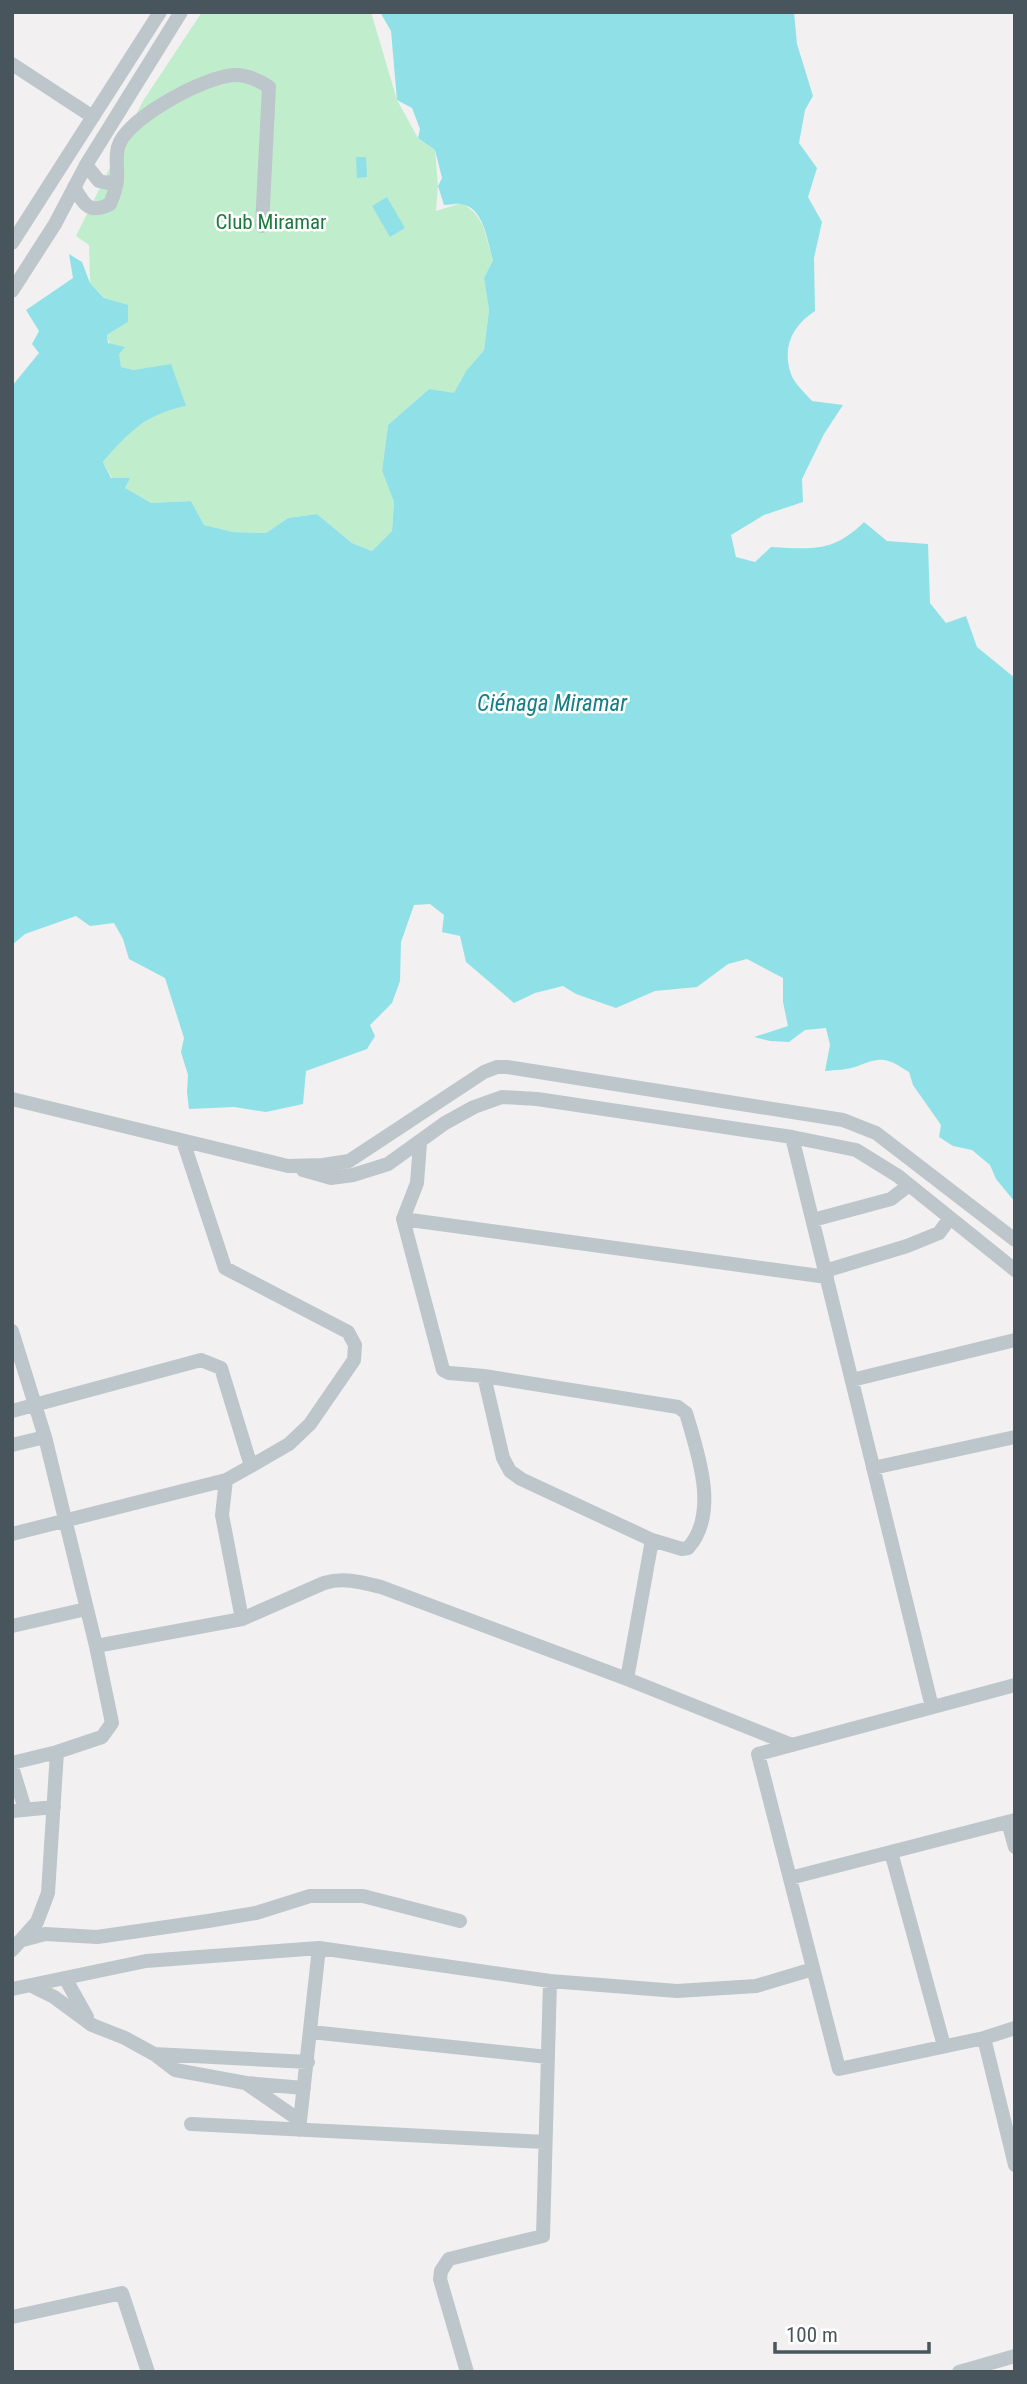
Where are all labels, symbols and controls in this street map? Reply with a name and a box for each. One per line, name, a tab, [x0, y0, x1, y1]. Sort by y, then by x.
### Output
park label: Club Miramar	[215, 210, 327, 234]
water label: Ciénaga Miramar	[477, 690, 628, 717]
scale bar	[775, 2310, 929, 2354]
text: 100 m	[786, 2323, 838, 2347]

